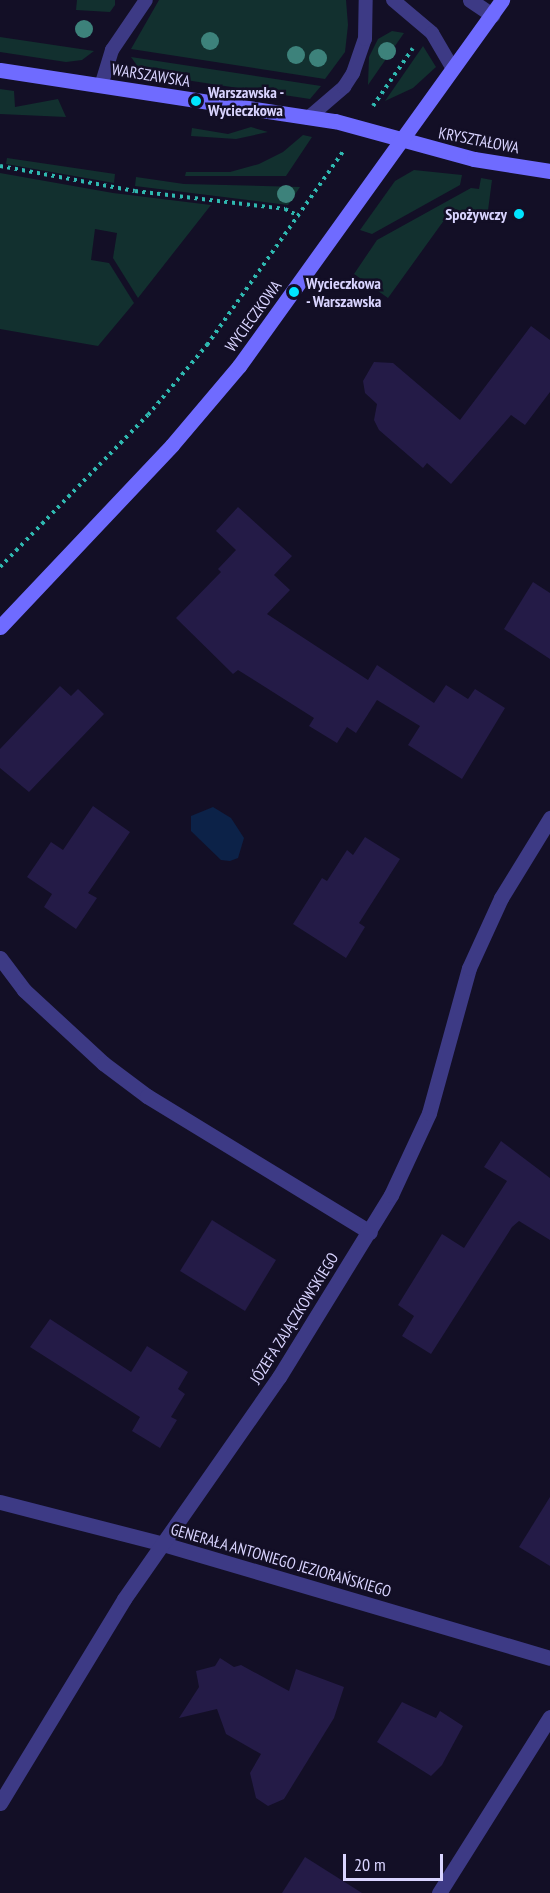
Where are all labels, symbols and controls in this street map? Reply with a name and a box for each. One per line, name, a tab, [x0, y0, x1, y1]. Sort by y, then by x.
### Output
street label: WARSZAWSKA	[110, 59, 192, 91]
place label: Warszawska - Wycieczkowa	[208, 82, 285, 120]
marker: Warszawska - Wycieczkowa	[189, 94, 203, 108]
street label: KRYSZTAŁOWA	[437, 123, 521, 157]
place label: Spożywczy	[445, 204, 507, 224]
marker: Spożywczy	[512, 207, 526, 221]
place label: Wycieczkowa - Warszawska	[306, 273, 383, 311]
street label: WYCIECZKOWA	[221, 277, 285, 355]
marker: Wycieczkowa - Warszawska	[287, 285, 301, 299]
street label: JÓZEFA ZAJĄCZKOWSKIEGO	[246, 1248, 342, 1388]
street label: GENERAŁA ANTONIEGO JEZIORAŃSKIEGO	[168, 1519, 394, 1601]
scale bar	[346, 1842, 446, 1880]
text: 20 m	[354, 1853, 386, 1876]

